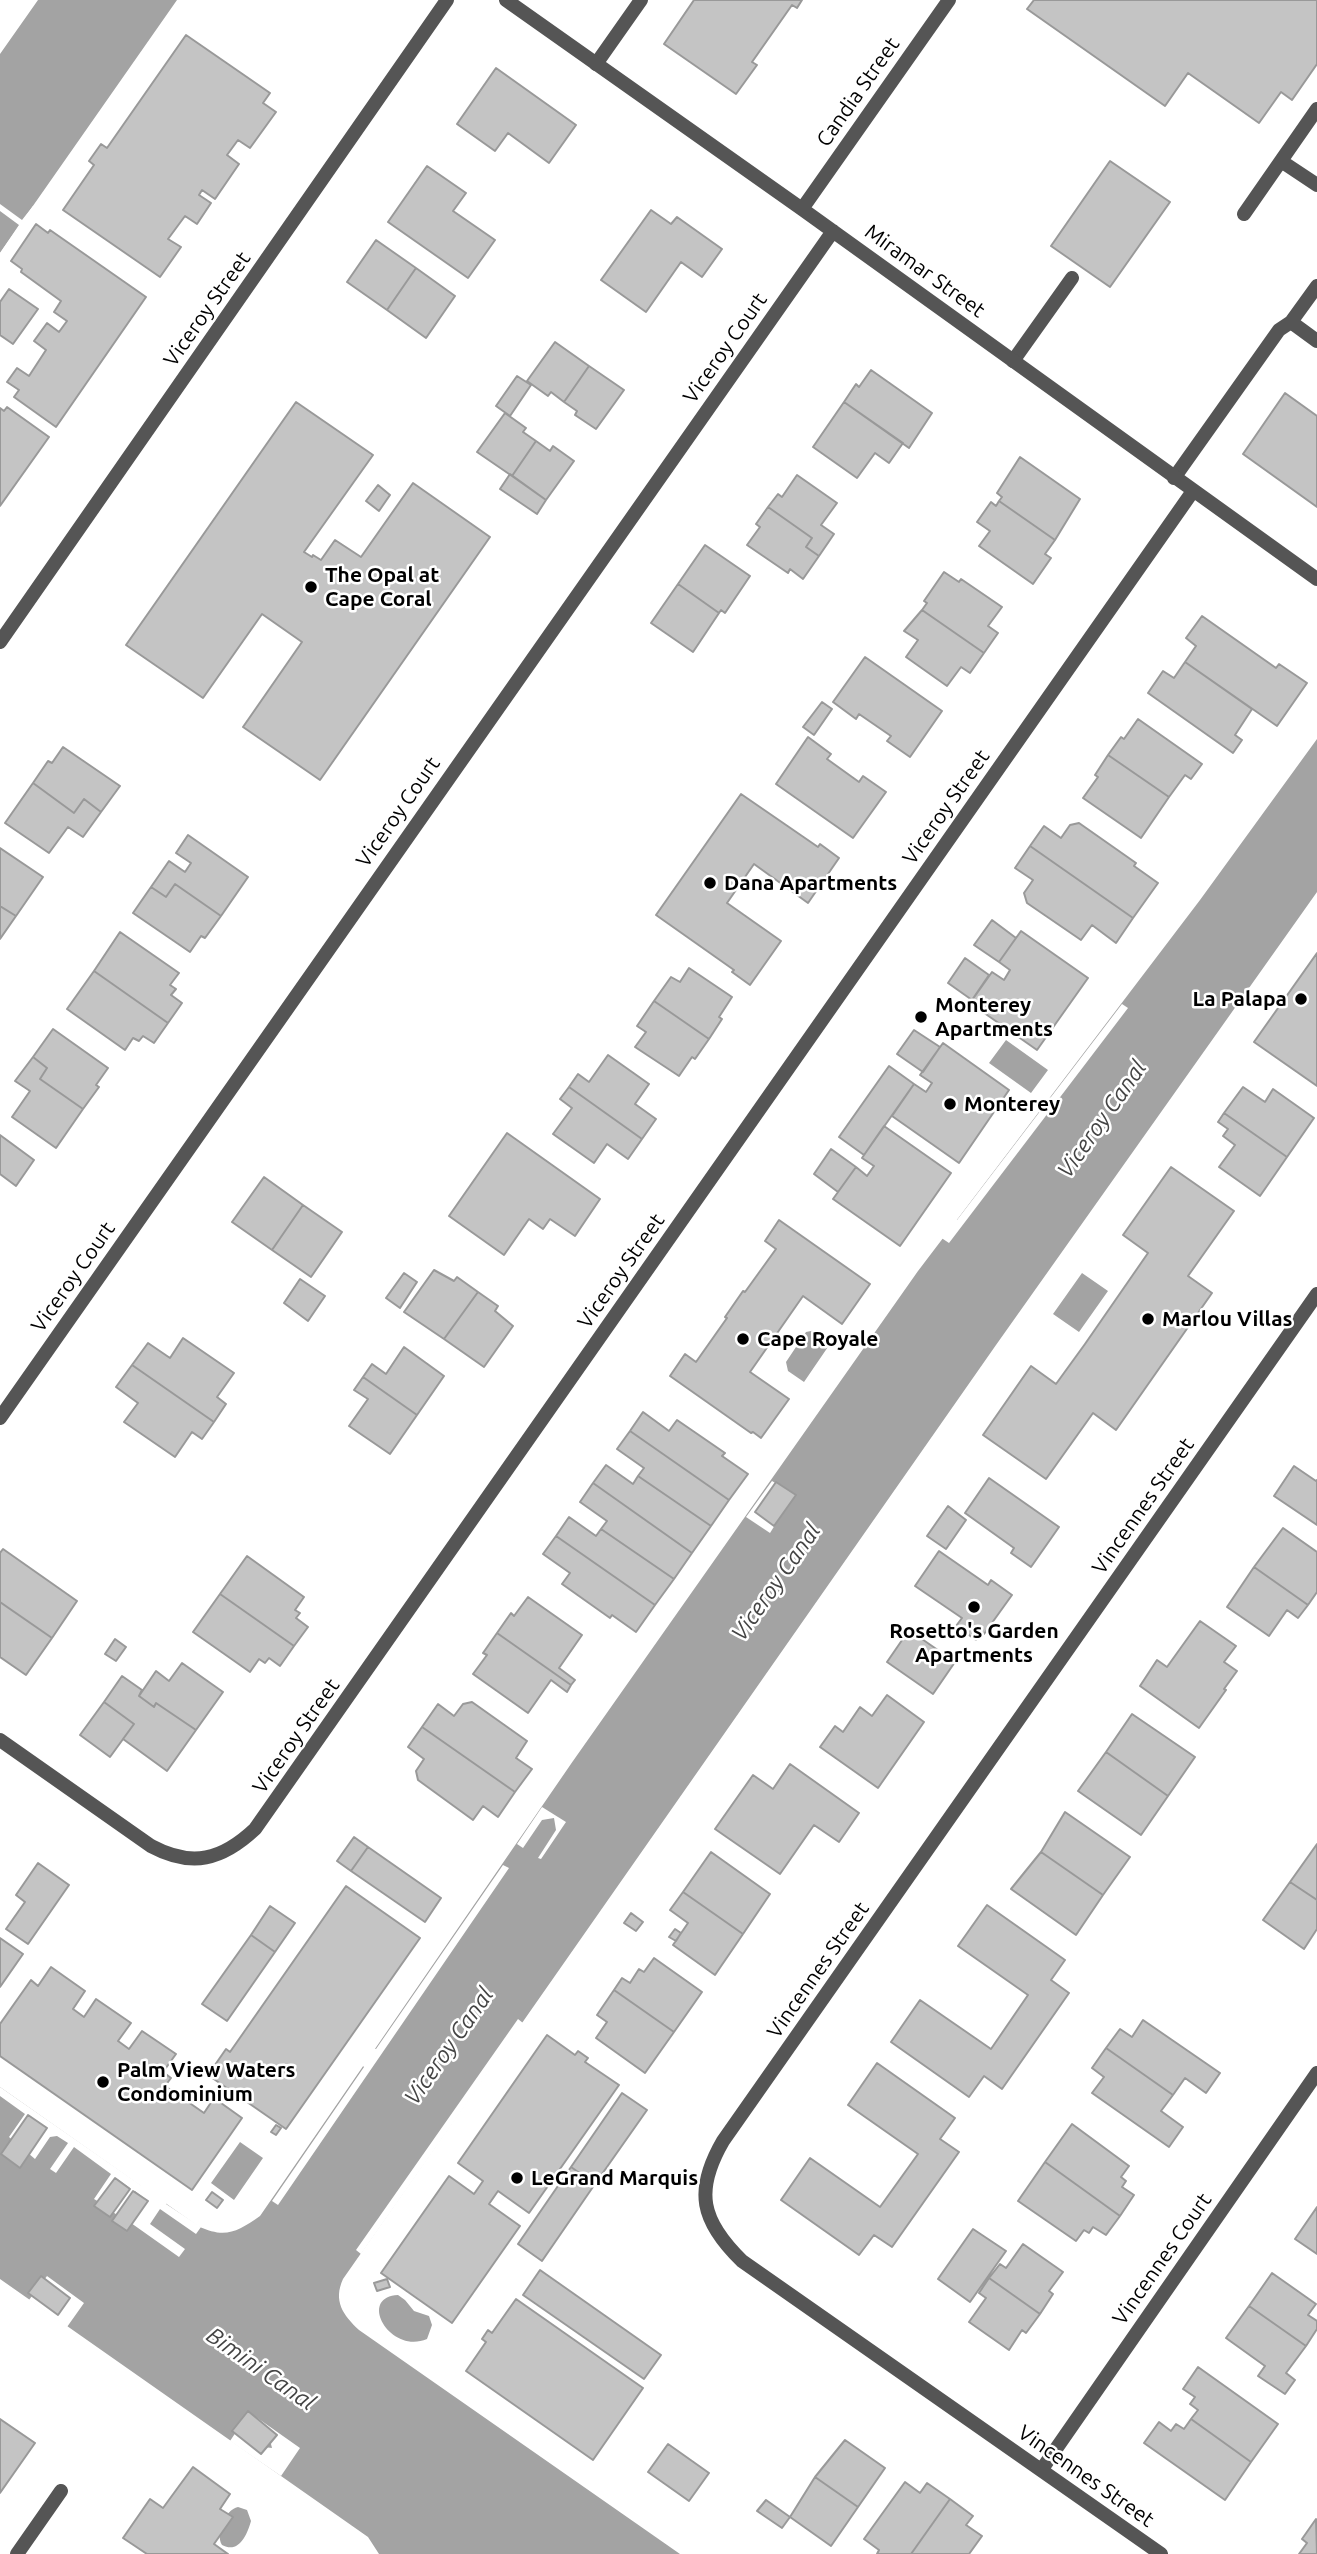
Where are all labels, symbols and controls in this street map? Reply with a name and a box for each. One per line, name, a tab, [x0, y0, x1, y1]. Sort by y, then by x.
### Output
street label: Candia Street	[811, 33, 905, 151]
street label: Miramar Street	[860, 219, 990, 323]
street label: Viceroy Street	[158, 247, 256, 371]
street label: Viceroy Court	[678, 288, 772, 408]
place label: The Opal at Cape Coral	[325, 562, 439, 612]
marker: The Opal at Cape Coral	[303, 579, 319, 595]
street label: Viceroy Street	[897, 745, 995, 869]
street label: Viceroy Court	[351, 752, 445, 872]
place label: Dana Apartments	[724, 870, 897, 896]
marker: Dana Apartments	[702, 875, 718, 891]
place label: La Palapa	[1193, 986, 1287, 1012]
marker: La Palapa	[1293, 991, 1309, 1007]
place label: Monterey Apartments	[935, 992, 1053, 1042]
marker: Monterey Apartments	[913, 1009, 929, 1025]
water label: Viceroy Canal	[1051, 1055, 1153, 1183]
place label: Monterey	[964, 1091, 1060, 1117]
marker: Monterey	[942, 1096, 958, 1112]
street label: Viceroy Street	[572, 1209, 670, 1333]
street label: Viceroy Court	[26, 1217, 120, 1337]
place label: Marlou Villas	[1162, 1306, 1293, 1332]
marker: Marlou Villas	[1140, 1311, 1156, 1327]
place label: Cape Royale	[757, 1326, 878, 1352]
marker: Cape Royale	[735, 1331, 751, 1347]
street label: Vincennes Street	[1087, 1433, 1199, 1579]
water label: Viceroy Canal	[725, 1518, 827, 1646]
marker: Rosetto's Garden Apartments	[966, 1599, 982, 1615]
place label: Rosetto's Garden Apartments	[889, 1618, 1059, 1668]
street label: Viceroy Street	[247, 1674, 345, 1798]
street label: Vincennes Street	[762, 1897, 874, 2043]
water label: Viceroy Canal	[398, 1982, 500, 2110]
place label: Palm View Waters Condominium	[117, 2057, 296, 2107]
marker: Palm View Waters Condominium	[95, 2074, 111, 2090]
place label: LeGrand Marquis	[531, 2165, 698, 2191]
marker: LeGrand Marquis	[509, 2170, 525, 2186]
street label: Vincennes Court	[1107, 2188, 1217, 2330]
water label: Bimini Canal	[201, 2321, 321, 2417]
street label: Vincennes Street	[1013, 2420, 1159, 2532]

